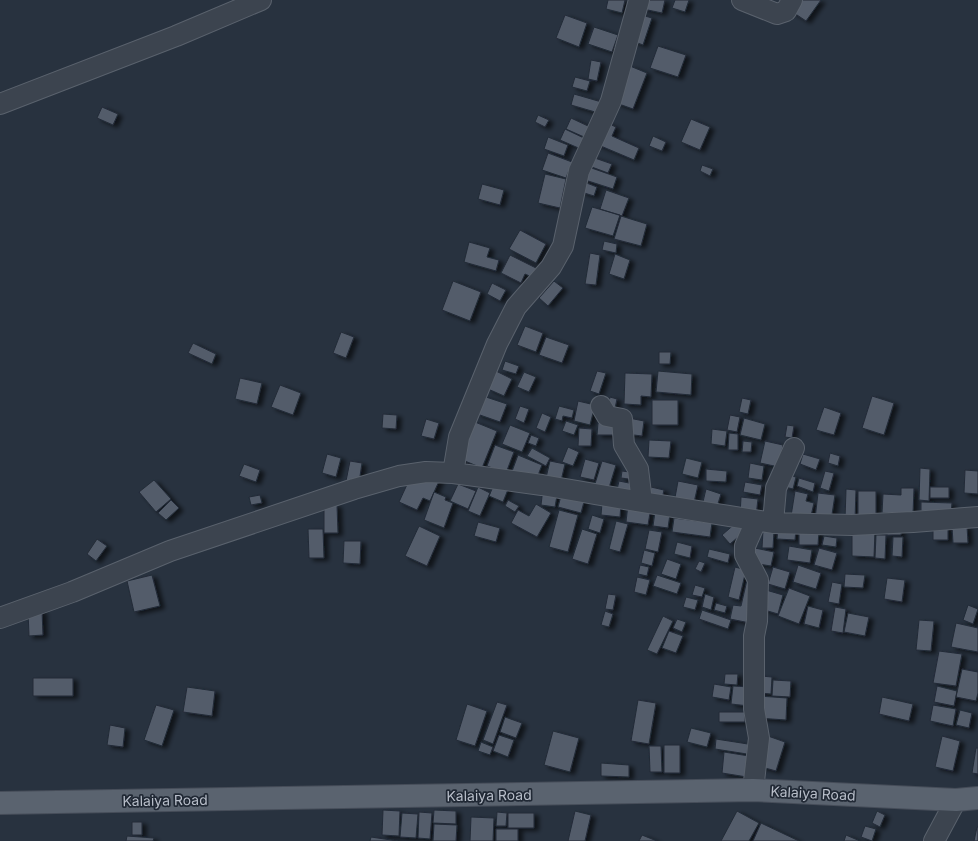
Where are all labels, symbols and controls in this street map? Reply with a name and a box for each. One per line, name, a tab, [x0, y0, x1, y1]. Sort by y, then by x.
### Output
street label: Kalaiya Road	[770, 782, 856, 804]
street label: Kalaiya Road	[446, 786, 532, 804]
street label: Kalaiya Road	[122, 791, 208, 809]

